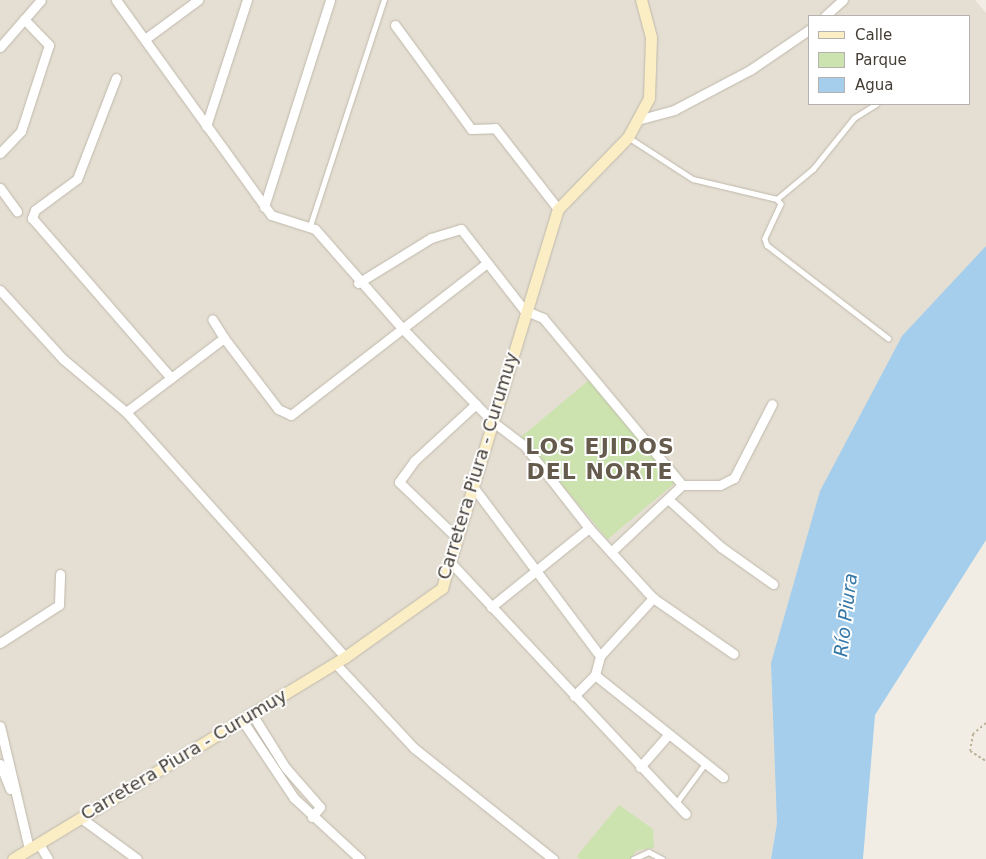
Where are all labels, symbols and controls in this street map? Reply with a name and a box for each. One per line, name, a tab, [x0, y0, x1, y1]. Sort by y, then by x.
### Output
legend	[808, 15, 971, 105]
text: Calle	[855, 26, 892, 44]
text: Parque	[855, 51, 907, 69]
text: Agua	[855, 76, 893, 94]
street label: Carretera Piura - Curumuy	[433, 350, 523, 582]
district label: LOS EJIDOS DEL NORTE	[524, 433, 676, 484]
water label: Río Piura	[830, 572, 862, 658]
street label: Carretera Piura - Curumuy	[77, 685, 291, 825]

